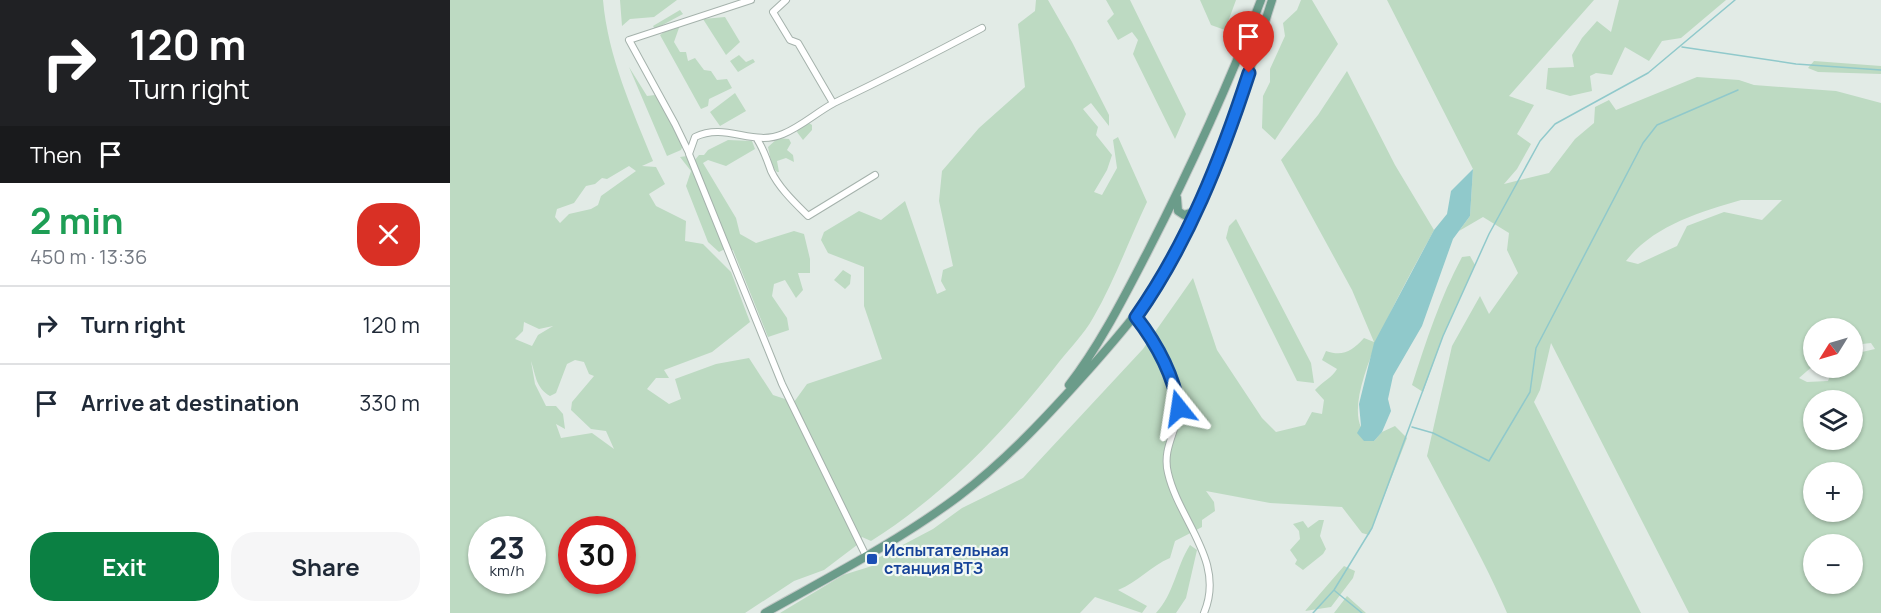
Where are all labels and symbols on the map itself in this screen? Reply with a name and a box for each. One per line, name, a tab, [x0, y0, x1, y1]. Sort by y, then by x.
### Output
pin	[1223, 11, 1274, 73]
north arrow	[1803, 318, 1863, 378]
position arrow	[1147, 376, 1211, 440]
speed limit sign: 30	[558, 516, 636, 594]
place label: Испытательная станция ВТЗ	[884, 539, 1009, 579]
marker: Испытательная станция ВТЗ	[865, 552, 879, 566]

